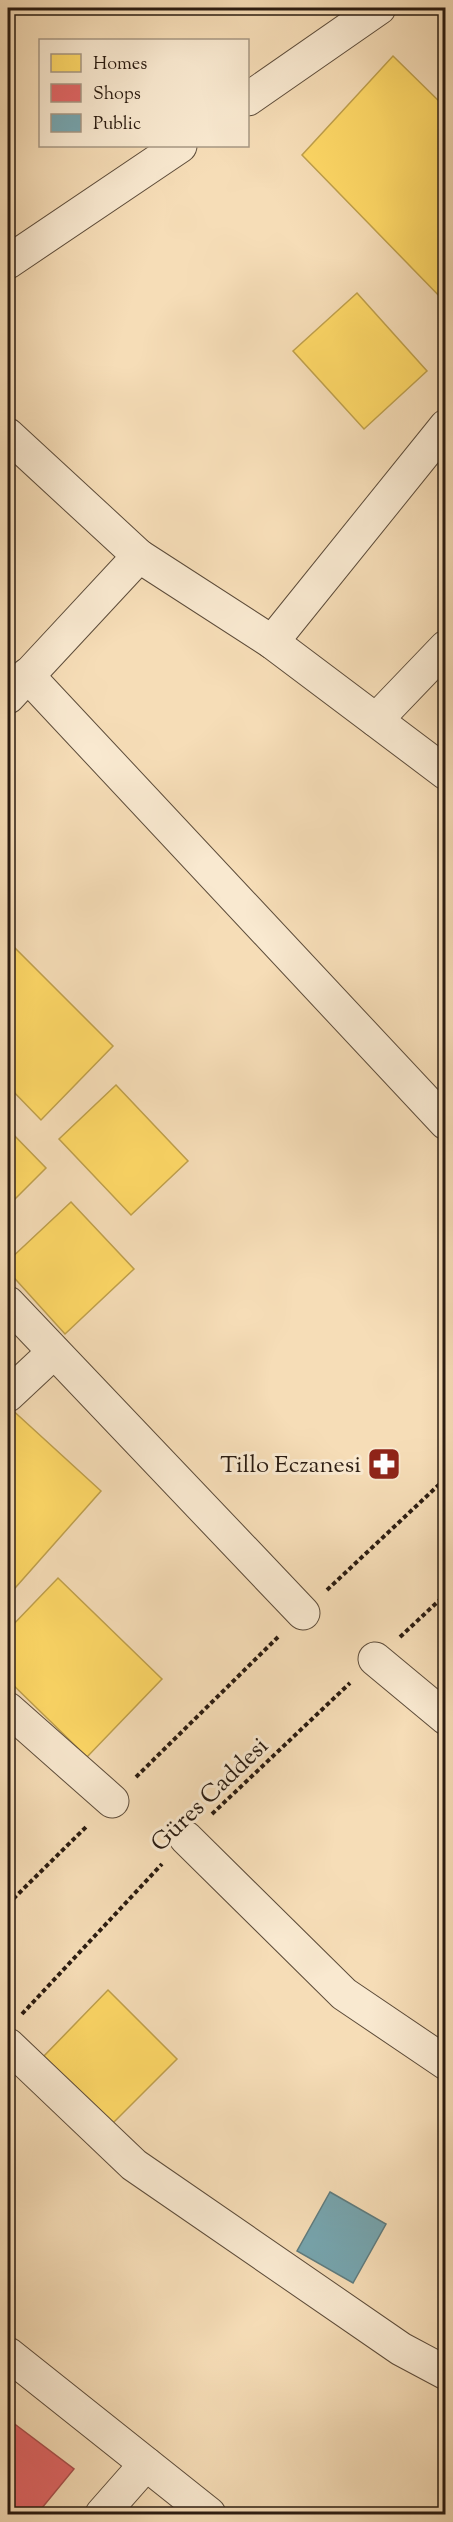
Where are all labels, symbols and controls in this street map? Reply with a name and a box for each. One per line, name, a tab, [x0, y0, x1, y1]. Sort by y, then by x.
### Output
legend	[39, 39, 249, 147]
text: Homes	[93, 52, 147, 78]
text: Shops	[93, 82, 141, 108]
text: Public	[93, 112, 141, 138]
pharmacy icon: Tillo Eczanesi	[366, 1446, 402, 1482]
place label: Tillo Eczanesi	[220, 1449, 361, 1483]
street label: Güres Caddesi	[144, 1730, 277, 1860]

